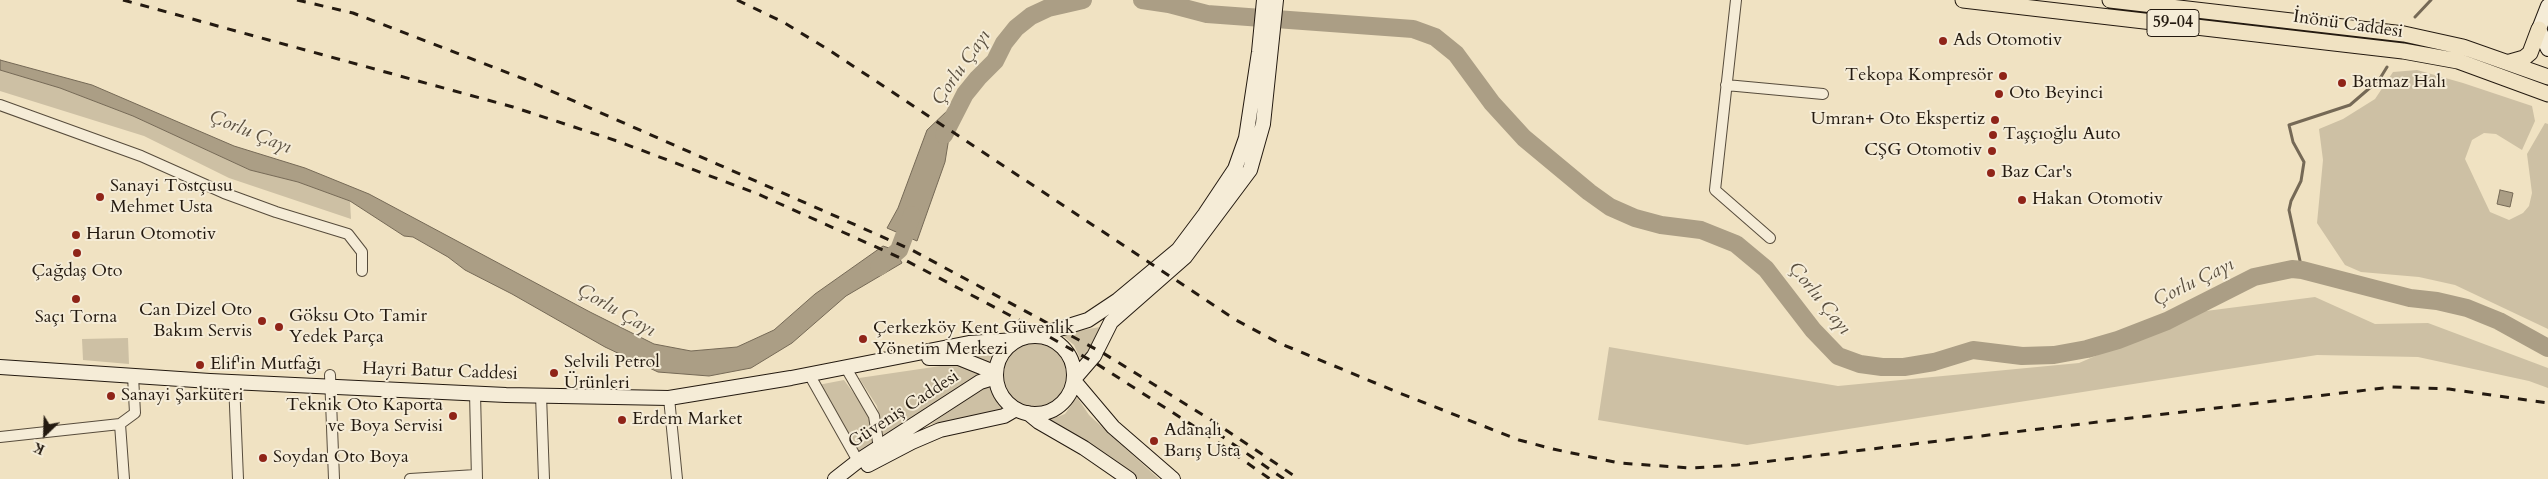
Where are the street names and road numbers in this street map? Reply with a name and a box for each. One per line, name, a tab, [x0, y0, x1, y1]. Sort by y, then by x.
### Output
street label: İnönü Caddesi	[2292, 7, 2404, 43]
road number: 59-04	[2147, 9, 2199, 36]
street label: Hayri Batur Caddesi	[362, 358, 518, 386]
street label: Güveniş Caddesi	[845, 366, 963, 454]

